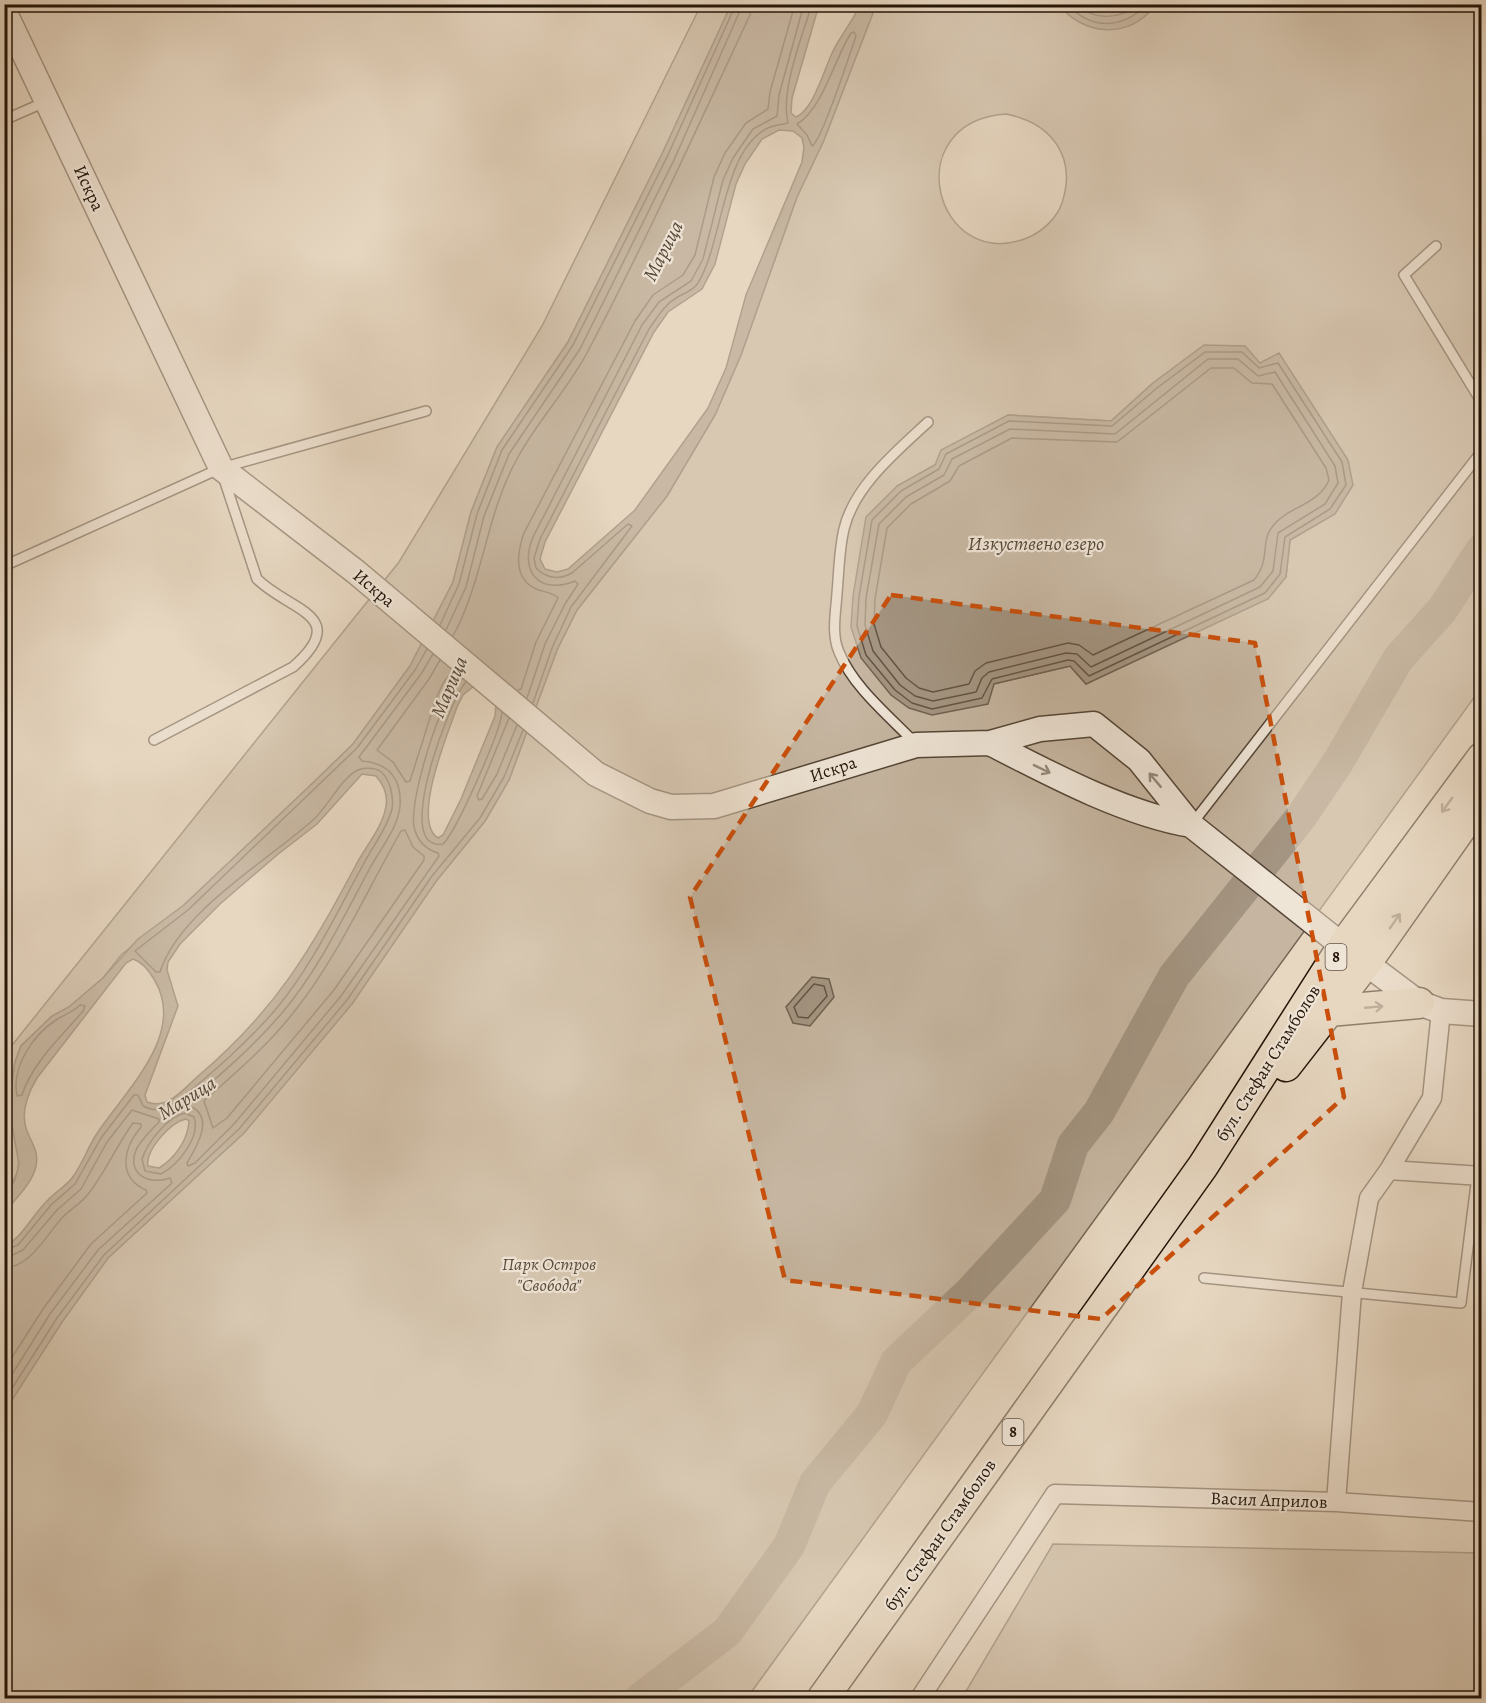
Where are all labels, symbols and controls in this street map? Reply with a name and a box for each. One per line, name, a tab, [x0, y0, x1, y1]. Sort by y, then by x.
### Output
street label: Искра	[68, 161, 110, 215]
water label: Марица	[636, 216, 690, 286]
water label: Изкуствено езеро	[968, 530, 1104, 557]
street label: Искра	[348, 563, 401, 613]
water label: Марица	[424, 652, 474, 722]
street label: Искра	[806, 750, 860, 788]
one-way arrow	[1033, 764, 1051, 776]
one-way arrow	[1148, 773, 1162, 788]
one-way arrow	[1441, 796, 1453, 812]
one-way arrow	[1389, 914, 1401, 930]
road number: 8	[1326, 944, 1346, 970]
street label: бул. Стефан Стамболов	[1210, 980, 1326, 1146]
one-way arrow	[1364, 1001, 1384, 1012]
water label: Марица	[153, 1070, 221, 1126]
park label: Парк Остров "Свобода"	[502, 1252, 596, 1297]
road number: 8	[1002, 1419, 1024, 1445]
street label: бул. Стефан Стамболов	[878, 1454, 1002, 1616]
street label: Васил Априлов	[1210, 1486, 1328, 1514]

